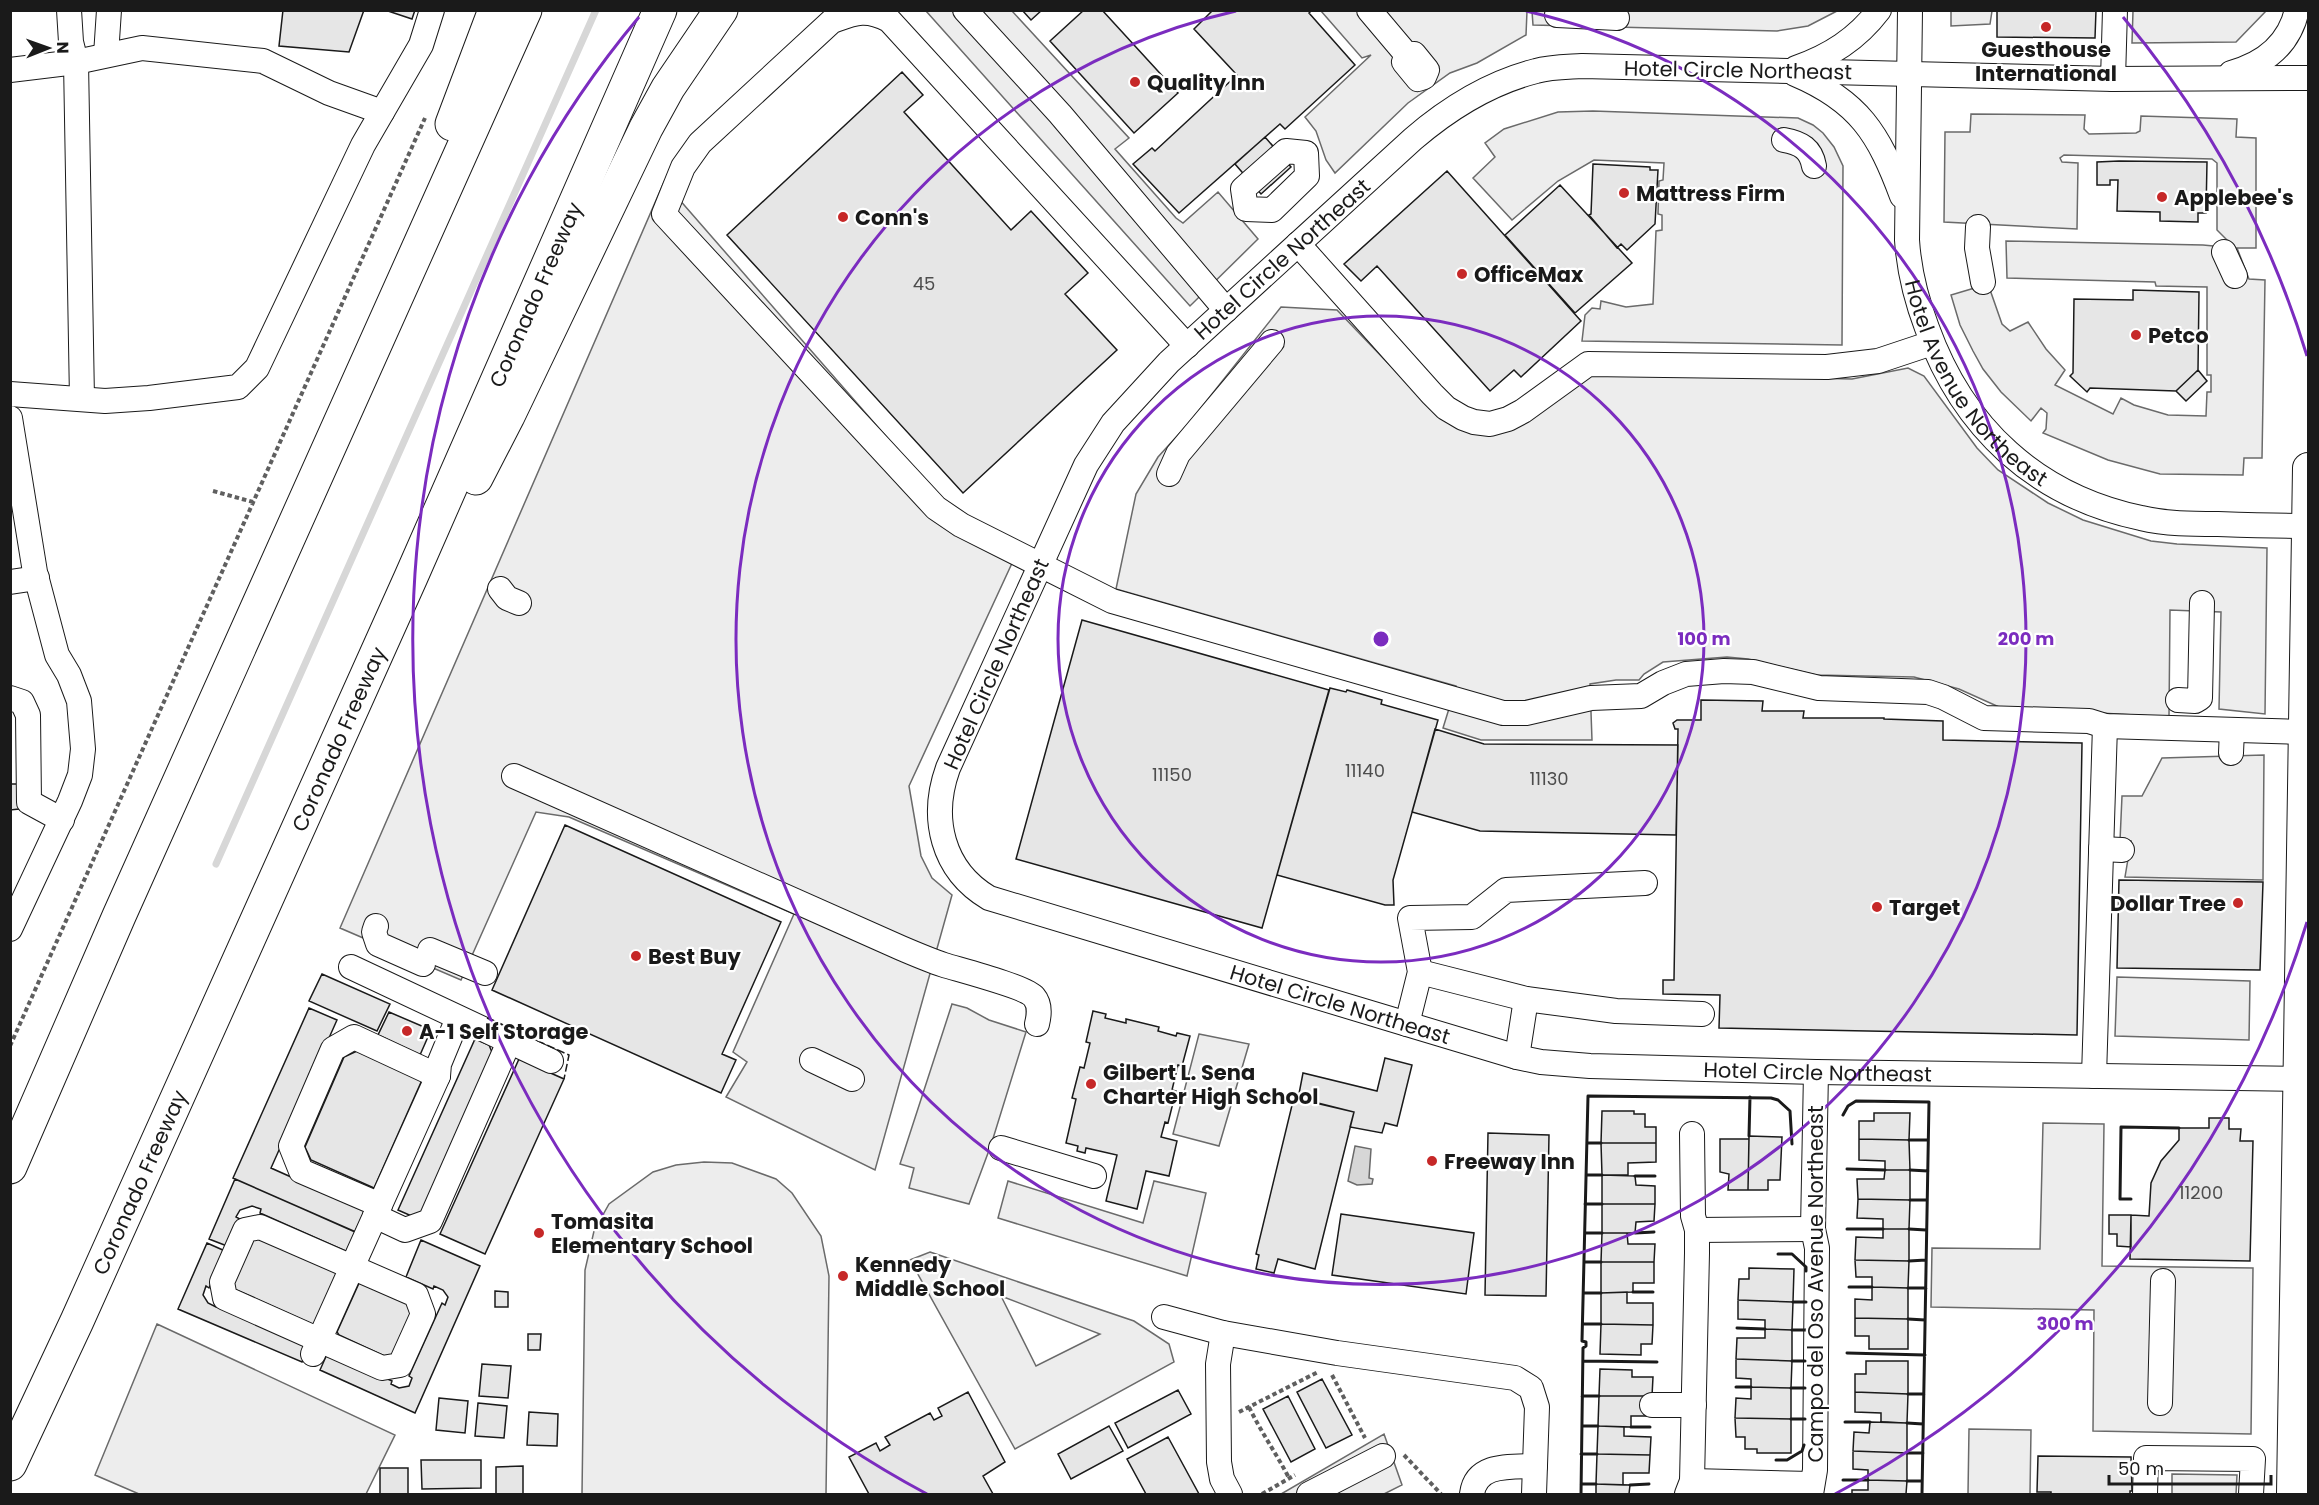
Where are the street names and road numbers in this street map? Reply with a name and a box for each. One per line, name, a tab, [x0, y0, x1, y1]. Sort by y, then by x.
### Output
street label: Hotel Circle Northeast	[1624, 54, 1852, 86]
street label: Hotel Circle Northeast	[1188, 172, 1376, 346]
street label: Coronado Freeway	[482, 197, 589, 392]
street label: Hotel Avenue Northeast	[1898, 277, 2053, 493]
street label: Hotel Circle Northeast	[936, 554, 1056, 774]
street label: Coronado Freeway	[284, 642, 393, 836]
street label: Hotel Circle Northeast	[1227, 957, 1454, 1051]
street label: Hotel Circle Northeast	[1703, 1055, 1932, 1088]
street label: Coronado Freeway	[85, 1085, 193, 1279]
street label: Campo del Oso Avenue Northeast	[1801, 1105, 1830, 1463]

